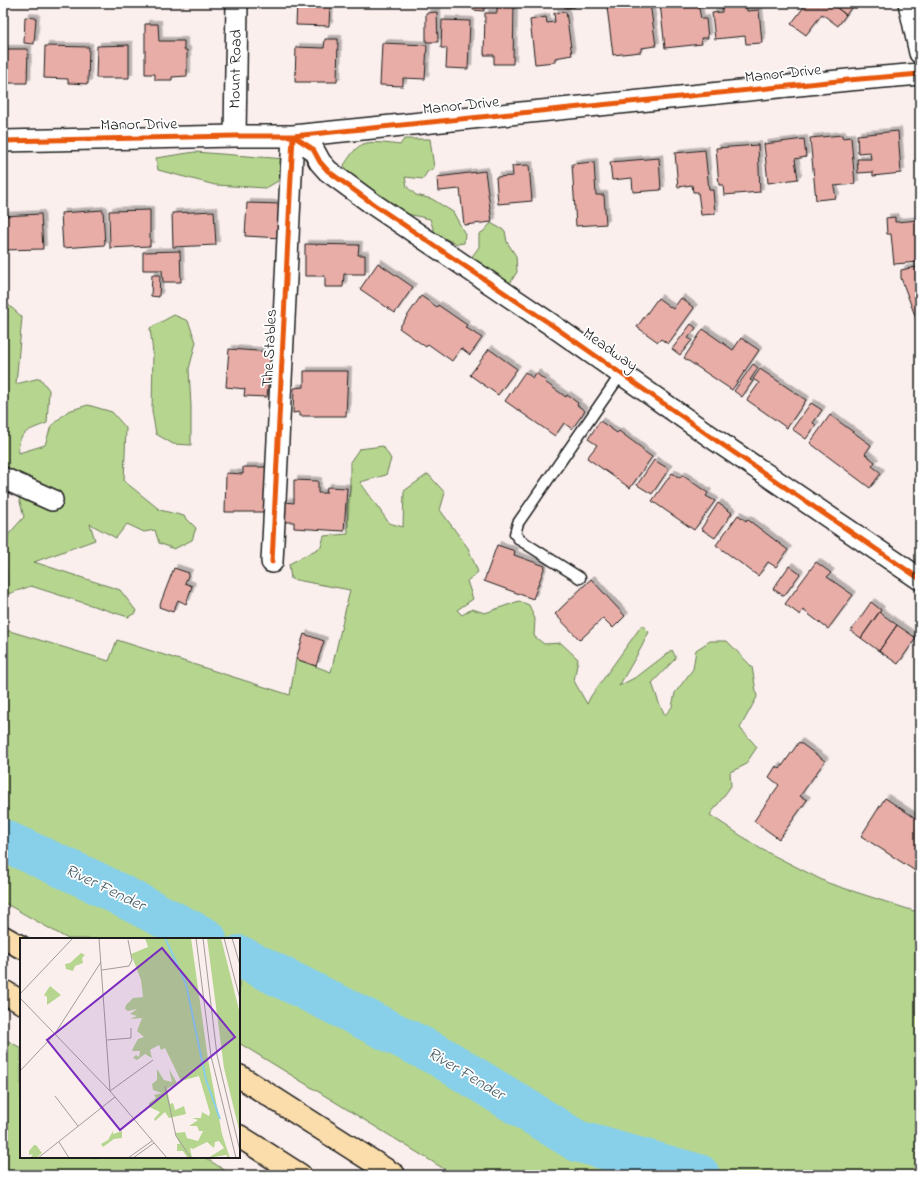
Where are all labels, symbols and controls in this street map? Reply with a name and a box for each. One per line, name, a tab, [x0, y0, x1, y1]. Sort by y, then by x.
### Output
street label: Mount Road	[223, 29, 249, 109]
street label: Manor Drive	[743, 58, 823, 90]
street label: Manor Drive	[421, 90, 501, 122]
street label: Manor Drive	[100, 112, 178, 138]
street label: The Stables	[256, 308, 284, 388]
street label: Meadway	[577, 322, 643, 378]
water label: River Fender	[61, 858, 152, 919]
inset map	[20, 938, 240, 1158]
water label: River Fender	[423, 1041, 512, 1108]

